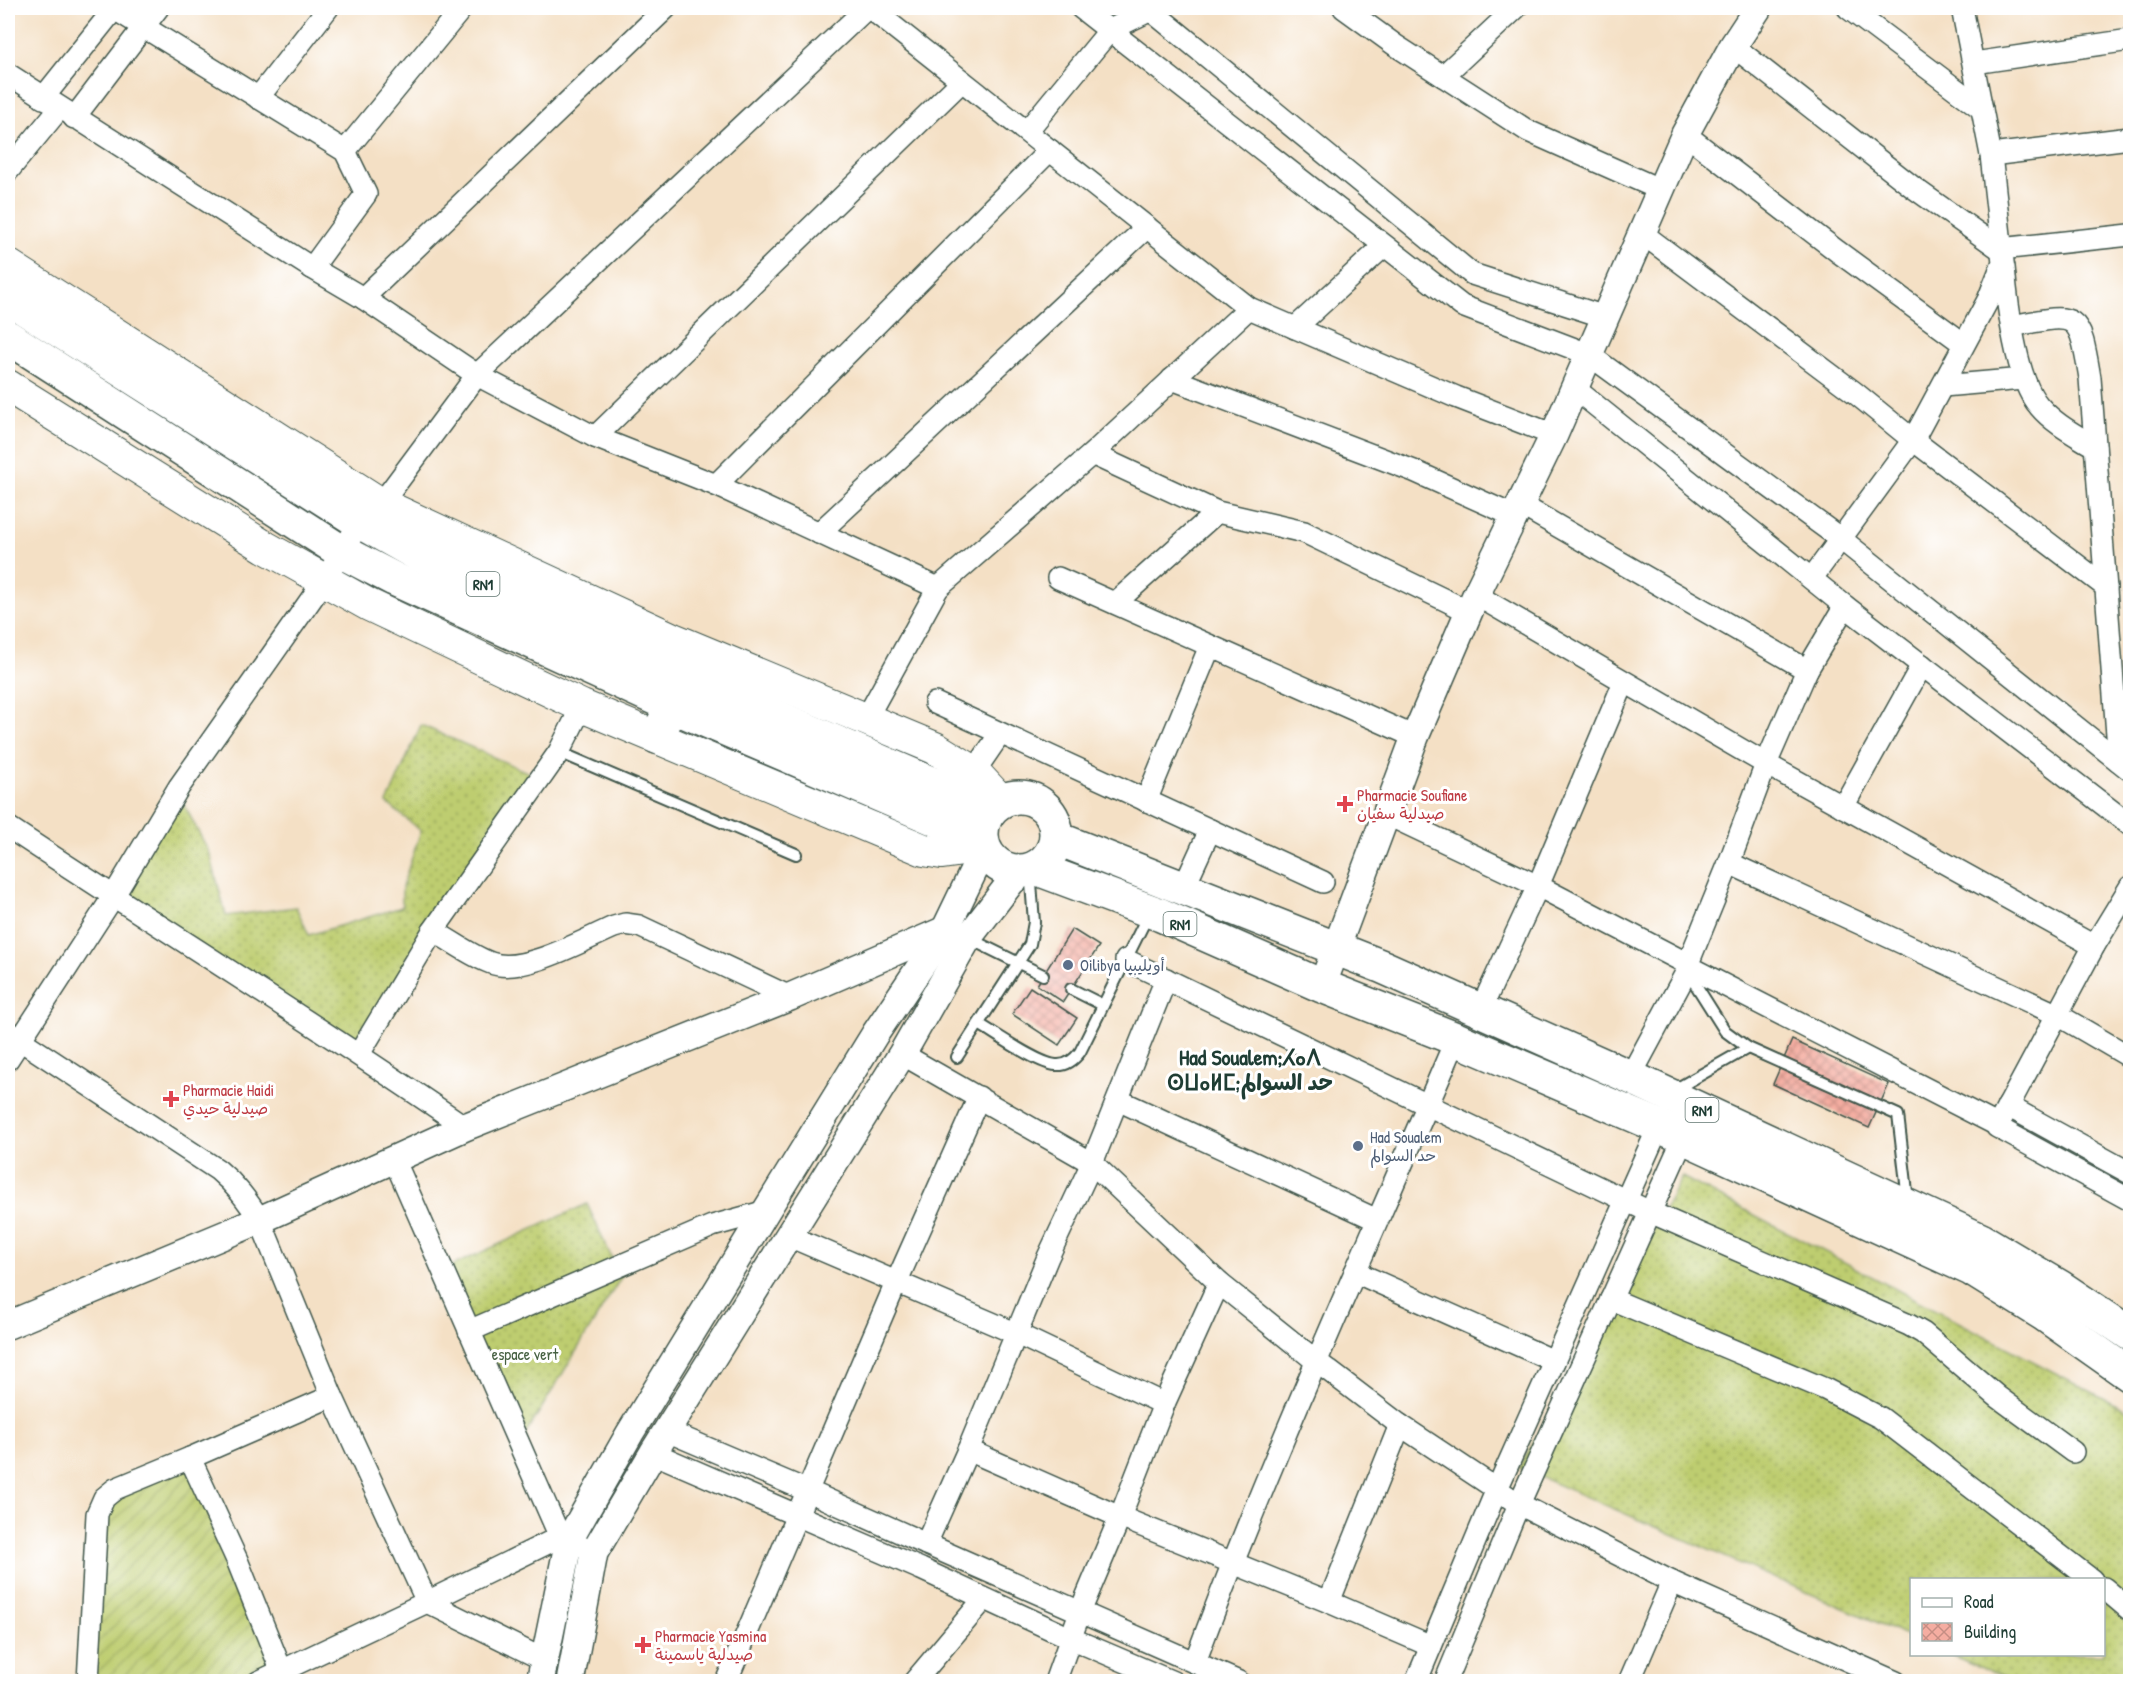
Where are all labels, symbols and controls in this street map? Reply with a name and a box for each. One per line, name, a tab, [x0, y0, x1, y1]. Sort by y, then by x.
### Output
road number: RN1	[466, 572, 500, 596]
place label: Pharmacie Soufiane صيدلية سفيان	[1357, 784, 1468, 824]
marker: Pharmacie Soufiane صيدلية سفيان	[1338, 797, 1352, 811]
road number: RN1	[1164, 912, 1196, 936]
place label: Oilibya أويليبيا	[1080, 954, 1165, 976]
marker: Oilibya أويليبيا	[1061, 958, 1075, 972]
district label: Had Soualem;ⵃⴰⴷ ⵙⵡⴰⵍⵎ;حد السوالم	[1167, 1042, 1333, 1100]
place label: Pharmacie Haidi صيدلية حيدي	[183, 1079, 274, 1120]
marker: Pharmacie Haidi صيدلية حيدي	[164, 1092, 178, 1106]
road number: RN1	[1686, 1098, 1718, 1122]
place label: Had Soualem حد السوالم	[1370, 1126, 1442, 1168]
marker: Had Soualem حد السوالم	[1351, 1139, 1365, 1153]
park label: espace vert	[492, 1343, 559, 1365]
legend	[1910, 1578, 2105, 1656]
text: Road	[1964, 1589, 1994, 1614]
text: Building	[1964, 1619, 2016, 1644]
place label: Pharmacie Yasmina صيدلية ياسمينة	[655, 1625, 766, 1665]
marker: Pharmacie Yasmina صيدلية ياسمينة	[636, 1638, 650, 1652]

